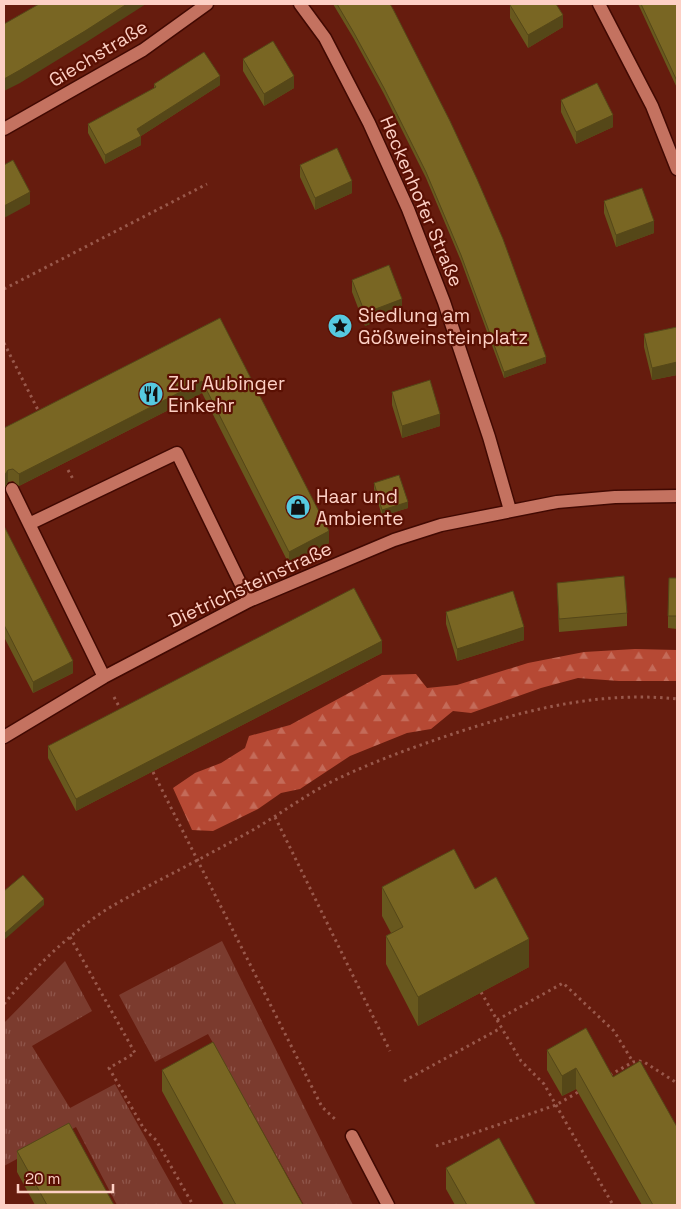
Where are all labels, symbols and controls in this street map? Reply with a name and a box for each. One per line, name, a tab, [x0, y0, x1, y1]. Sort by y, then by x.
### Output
street label: Giechstraße	[44, 14, 152, 93]
street label: Heckenhofer Straße	[374, 112, 469, 290]
place label: Siedlung am Gößweinsteinplatz	[358, 303, 528, 350]
place icon: Siedlung am Gößweinsteinplatz	[327, 313, 353, 339]
place label: Zur Aubinger Einkehr	[168, 371, 285, 418]
restaurant icon: Zur Aubinger Einkehr	[138, 381, 164, 407]
place label: Haar und Ambiente	[316, 484, 403, 531]
shop icon: Haar und Ambiente	[285, 494, 311, 520]
street label: Dietrichsteinstraße	[165, 536, 336, 633]
scale bar	[18, 1162, 112, 1194]
text: 20 m	[25, 1169, 60, 1188]

